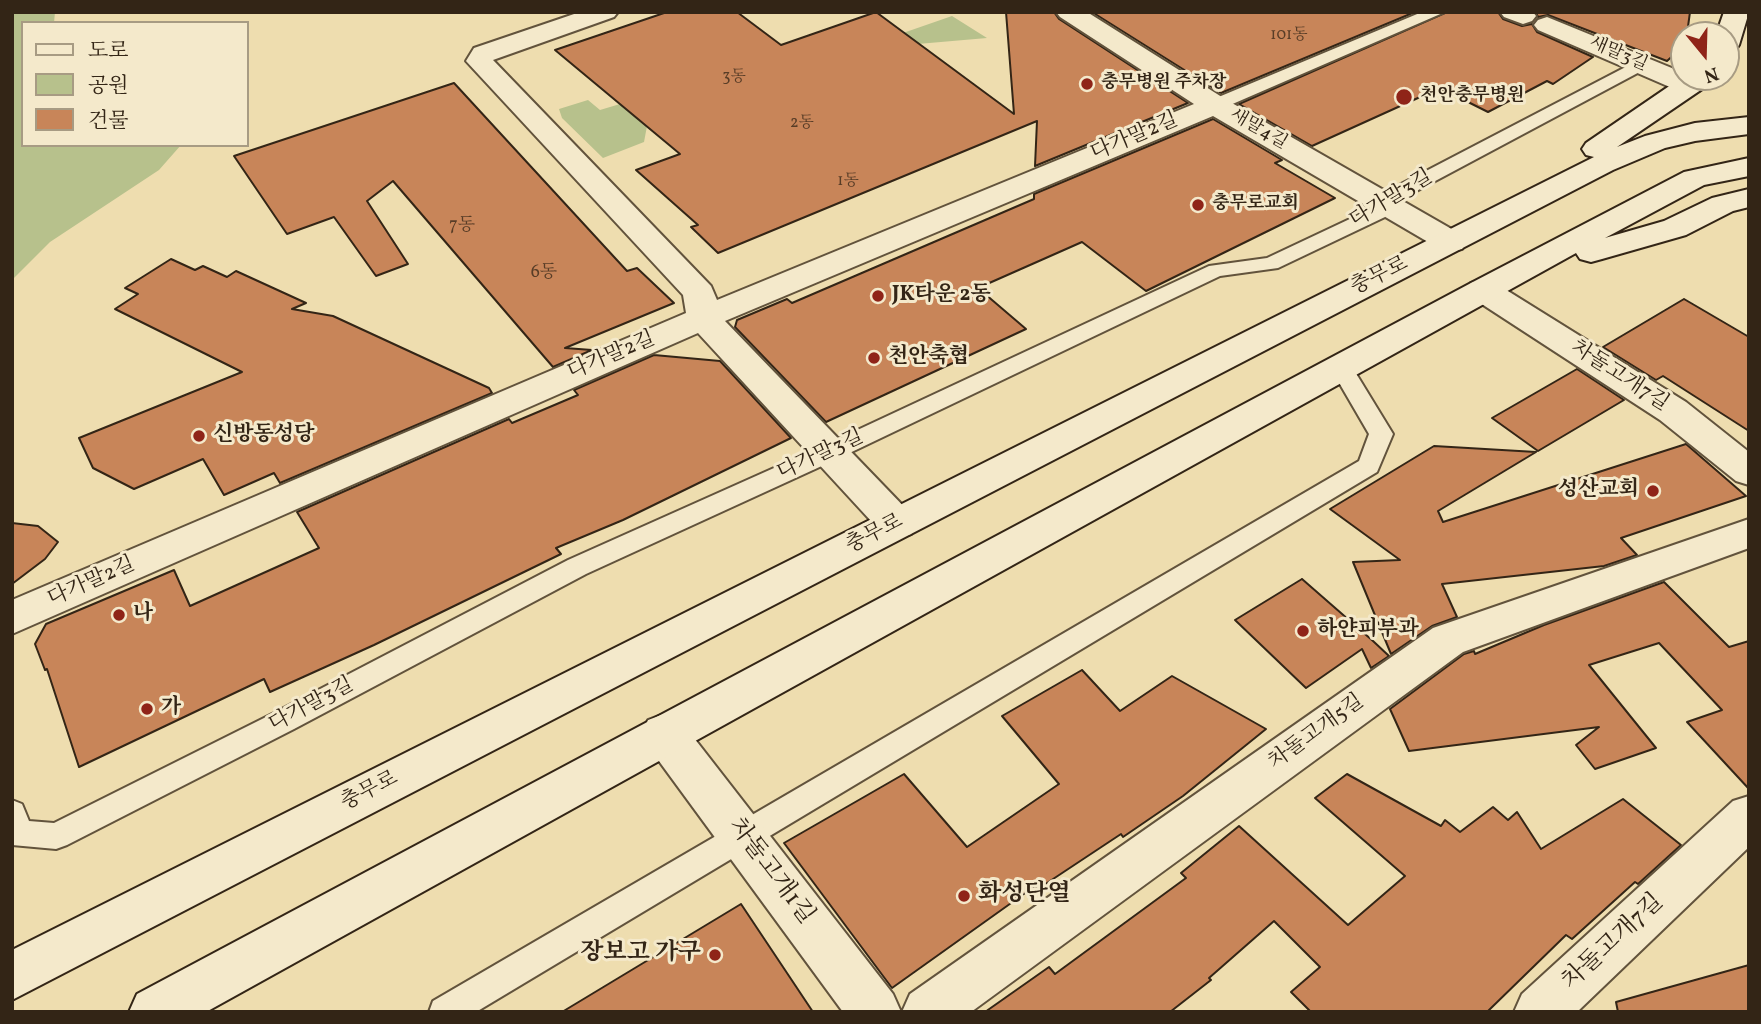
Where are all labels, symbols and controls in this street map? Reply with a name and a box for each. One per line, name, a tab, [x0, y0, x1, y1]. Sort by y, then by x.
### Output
legend	[21, 21, 248, 147]
north arrow	[1670, 21, 1740, 91]
house number: 101동	[1270, 26, 1308, 46]
street label: 새말3길	[1586, 33, 1650, 77]
text: 도로	[88, 37, 129, 66]
text: N	[1700, 59, 1722, 88]
house number: 3동	[722, 68, 746, 88]
text: 공원	[88, 72, 129, 101]
place label: 충무병원 주차장	[1101, 73, 1226, 95]
marker: 충무병원 주차장	[1079, 76, 1095, 92]
place label: 천안충무병원	[1420, 86, 1524, 108]
marker: 천안충무병원	[1394, 87, 1414, 107]
street label: 새말4길	[1225, 105, 1291, 155]
text: 건물	[88, 107, 129, 136]
street label: 다가말2길	[1088, 108, 1182, 168]
house number: 2동	[790, 114, 814, 134]
street label: 다가말3길	[1346, 166, 1438, 234]
house number: 1동	[837, 172, 859, 192]
place label: 충무로교회	[1212, 194, 1299, 216]
marker: 충무로교회	[1190, 197, 1206, 213]
house number: 7동	[449, 216, 475, 238]
street label: 충무로	[1347, 252, 1413, 302]
house number: 6동	[531, 263, 557, 285]
place label: JK타운 2동	[892, 283, 991, 309]
marker: JK타운 2동	[870, 288, 886, 304]
street label: 다가말2길	[565, 327, 659, 387]
street label: 차돌고개7길	[1565, 336, 1673, 418]
place label: 천안축협	[888, 345, 969, 371]
marker: 천안축협	[866, 350, 882, 366]
place label: 신방동성당	[213, 423, 314, 449]
street label: 다가말3길	[774, 425, 868, 487]
marker: 신방동성당	[191, 428, 207, 444]
place label: 성산교회	[1558, 478, 1639, 504]
marker: 성산교회	[1645, 483, 1661, 499]
street label: 충무로	[842, 510, 908, 560]
street label: 다가말2길	[45, 553, 139, 613]
place label: 나	[133, 602, 153, 628]
marker: 나	[111, 607, 127, 623]
place label: 하얀피부과	[1317, 618, 1418, 644]
marker: 하얀피부과	[1295, 623, 1311, 639]
street label: 다가말3길	[266, 673, 358, 739]
street label: 차돌고개5길	[1264, 690, 1370, 776]
place label: 가	[161, 696, 181, 722]
marker: 가	[139, 701, 155, 717]
street label: 충무로	[337, 767, 403, 817]
street label: 차돌고개1길	[721, 813, 819, 931]
place label: 화성단열	[978, 882, 1071, 910]
marker: 화성단열	[956, 888, 972, 904]
street label: 차돌고개7길	[1558, 889, 1670, 997]
place label: 장보고 가구	[580, 941, 701, 969]
marker: 장보고 가구	[707, 947, 723, 963]

